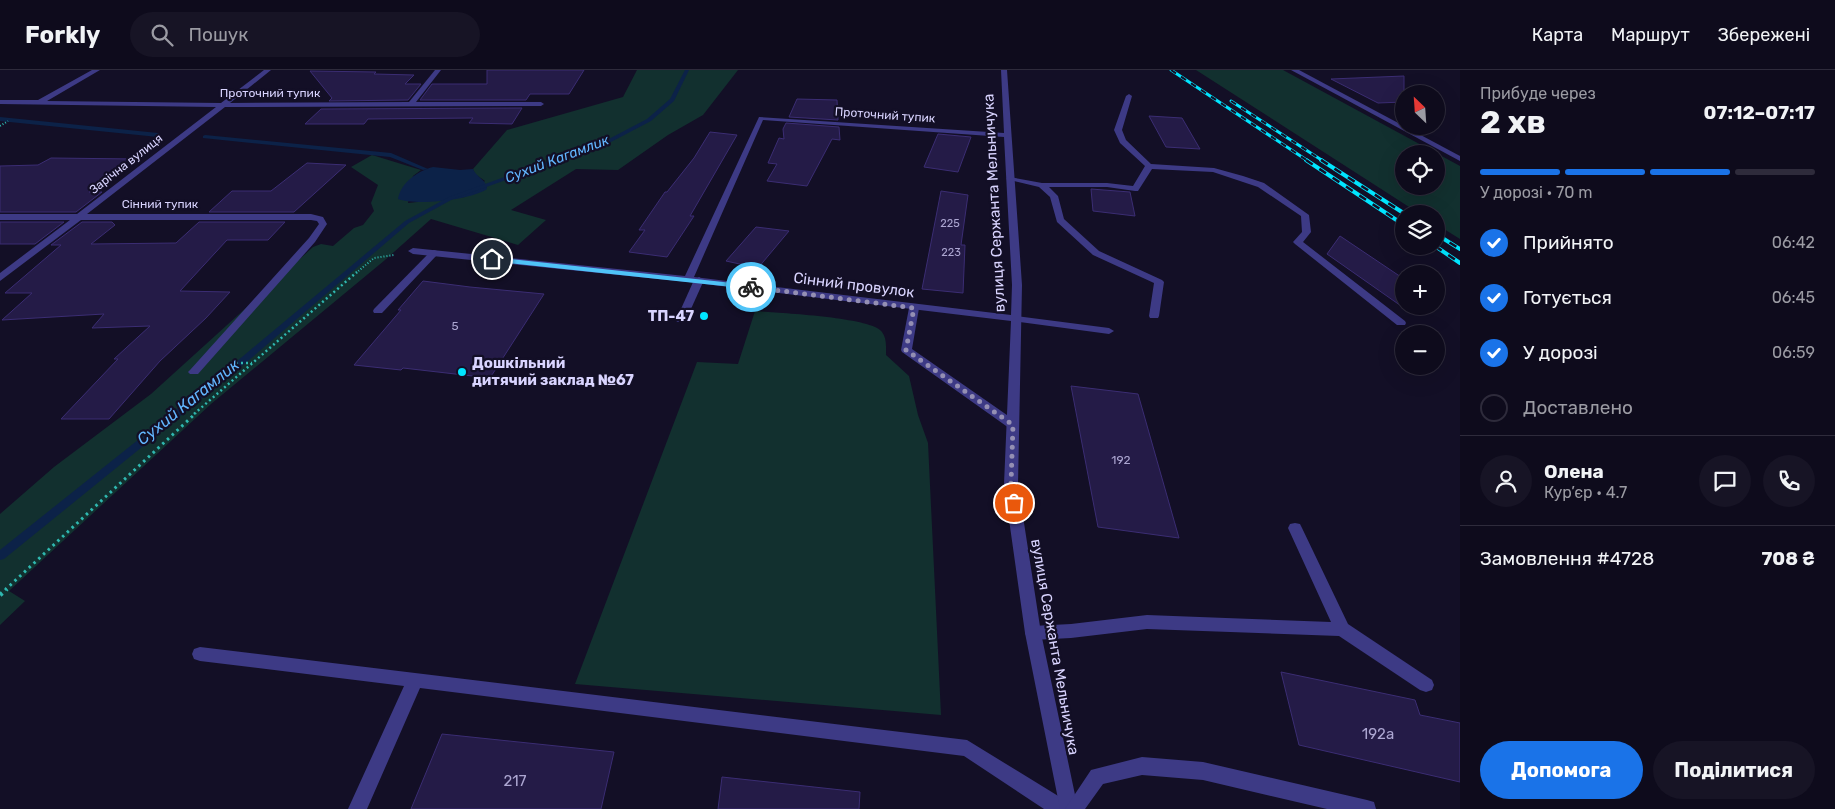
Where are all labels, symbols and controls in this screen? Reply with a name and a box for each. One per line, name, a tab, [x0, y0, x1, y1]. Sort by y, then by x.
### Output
search box	[130, 12, 480, 57]
text: Forkly	[25, 21, 100, 49]
icon: search	[148, 21, 176, 49]
text: Пошук	[188, 23, 248, 46]
text: Карта	[1532, 24, 1583, 46]
text: Маршрут	[1611, 24, 1690, 46]
text: Збережені	[1718, 24, 1810, 46]
text: Прибуде через	[1480, 84, 1596, 103]
north arrow	[1395, 85, 1445, 135]
map controls	[1395, 85, 1445, 375]
street label: Проточний тупик	[220, 86, 321, 100]
street label: вулиця Сержанта Мельничука	[979, 93, 1009, 313]
text: 07:12–07:17	[1704, 101, 1815, 124]
text: 2 хв	[1480, 103, 1546, 141]
street label: Проточний тупик	[834, 105, 936, 126]
street label: Зарічна вулиця	[87, 131, 165, 197]
water label: Сухий Кагамлик	[503, 131, 612, 187]
button: locate	[1395, 145, 1445, 195]
text: У дорозі · 70 m	[1480, 183, 1593, 202]
street label: Сінний тупик	[122, 197, 199, 211]
button: layers	[1395, 205, 1445, 255]
house number: 225	[940, 217, 960, 230]
icon: check	[1480, 229, 1508, 257]
text: Прийнято	[1523, 231, 1614, 254]
text: 06:42	[1772, 233, 1815, 252]
pin	[471, 238, 513, 280]
icon: home	[478, 245, 506, 273]
house number: 223	[941, 246, 961, 259]
courier	[726, 262, 776, 312]
button: +	[1395, 265, 1445, 315]
street label: Сінний провулок	[792, 269, 916, 301]
icon: bike	[737, 273, 765, 301]
icon: check	[1480, 284, 1508, 312]
text: Готується	[1523, 286, 1612, 309]
text: 06:45	[1772, 288, 1815, 307]
place label: ТП-47	[648, 307, 694, 325]
marker: ТП-47	[698, 310, 710, 322]
house number: 5	[451, 319, 459, 333]
button: −	[1395, 325, 1445, 375]
icon: check	[1480, 339, 1508, 367]
text: У дорозі	[1523, 341, 1598, 364]
text: 06:59	[1772, 343, 1815, 362]
place label: Дошкільний дитячий заклад №67	[472, 354, 634, 389]
water label: Сухий Кагамлик	[133, 355, 243, 449]
marker: Дошкільний дитячий заклад №67	[456, 366, 468, 378]
text: Доставлено	[1523, 396, 1633, 419]
house number: 192	[1111, 453, 1131, 467]
button: person	[1480, 455, 1532, 507]
button: chat	[1699, 455, 1751, 507]
button: phone	[1763, 455, 1815, 507]
text: Олена	[1544, 460, 1604, 483]
pin	[993, 482, 1035, 524]
text: Кур’єр · 4.7	[1544, 483, 1627, 502]
icon: bag	[1000, 489, 1028, 517]
street label: вулиця Сержанта Мельничука	[1027, 538, 1083, 756]
text: Замовлення #4728	[1480, 547, 1654, 570]
text: 708 ₴	[1761, 547, 1815, 570]
house number: 192а	[1362, 725, 1394, 743]
button: Допомога	[1480, 741, 1643, 799]
button: Поділитися	[1653, 741, 1815, 799]
house number: 217	[504, 772, 527, 790]

